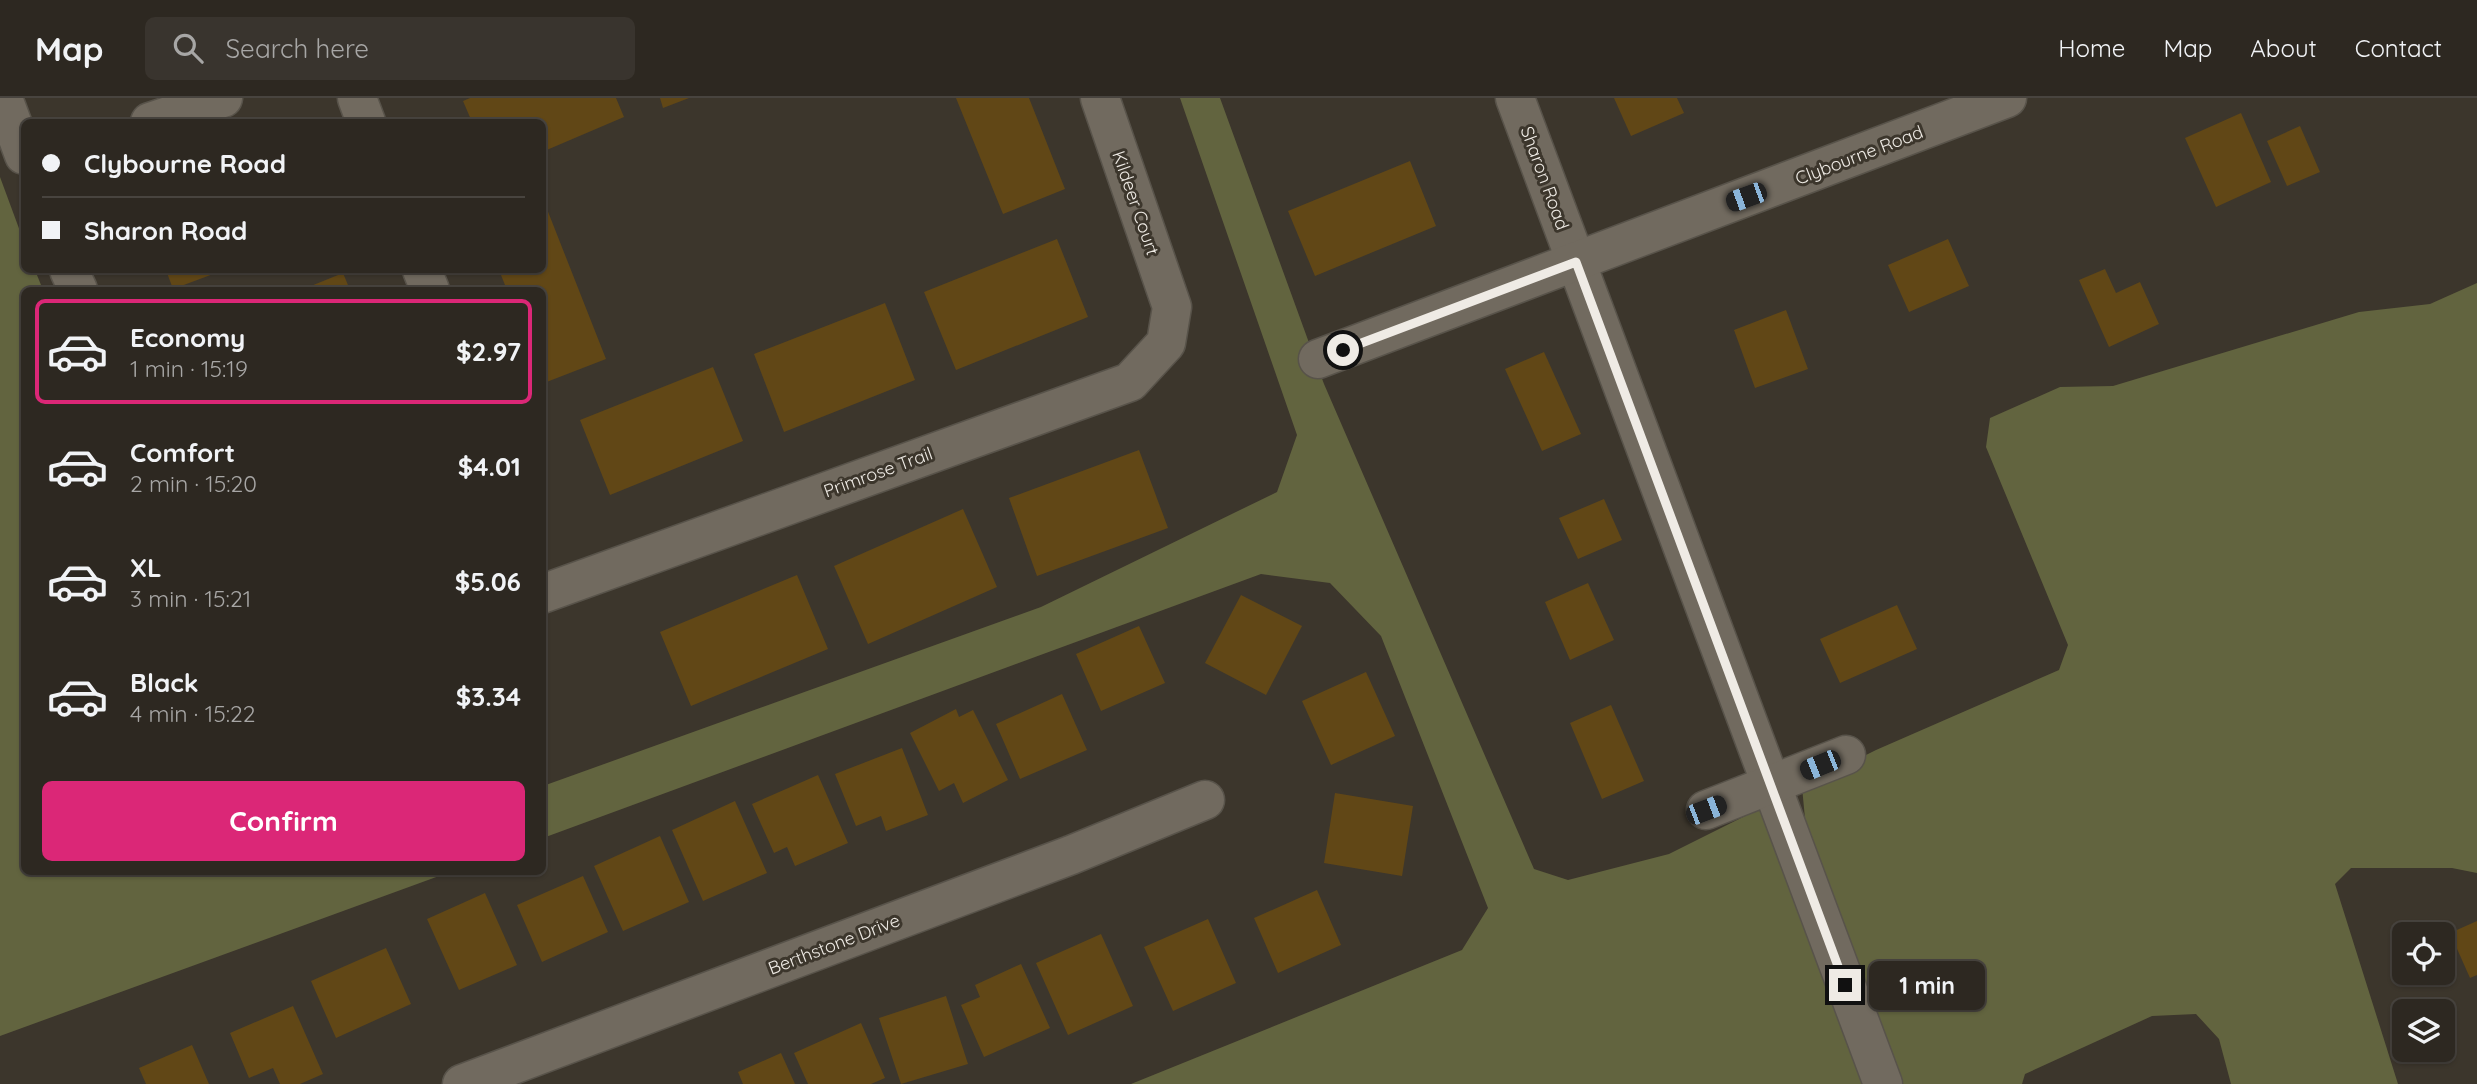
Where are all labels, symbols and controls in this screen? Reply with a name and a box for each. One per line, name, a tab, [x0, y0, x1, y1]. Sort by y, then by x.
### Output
search box	[145, 17, 635, 80]
text: Map	[35, 28, 103, 69]
icon: search	[169, 29, 207, 67]
text: Search here	[225, 32, 369, 65]
text: Home	[2058, 33, 2125, 63]
text: Map	[2163, 33, 2212, 63]
text: About	[2250, 33, 2317, 63]
text: Contact	[2355, 33, 2442, 63]
street label: Clybourne Road	[1792, 120, 1926, 190]
street label: Sharon Road	[1516, 123, 1574, 233]
text: Clybourne Road	[84, 147, 286, 180]
street label: Kildeer Court	[1107, 148, 1165, 258]
car	[1723, 180, 1770, 214]
text: Sharon Road	[84, 214, 247, 247]
icon: car	[46, 320, 109, 383]
text: Economy	[130, 321, 245, 354]
route start	[1327, 334, 1359, 366]
text: $2.97	[456, 335, 521, 368]
text: 1 min · 15:19	[130, 354, 248, 383]
icon: car	[46, 435, 109, 498]
text: Comfort	[130, 436, 235, 469]
street label: Primrose Trail	[820, 442, 936, 502]
text: $4.01	[458, 450, 521, 483]
text: 2 min · 15:20	[130, 469, 257, 498]
icon: car	[46, 550, 109, 613]
text: XL	[130, 551, 162, 584]
text: $5.06	[455, 565, 521, 598]
text: 3 min · 15:21	[130, 584, 251, 613]
icon: car	[46, 665, 109, 728]
text: Black	[130, 666, 199, 699]
text: $3.34	[456, 680, 521, 713]
text: 4 min · 15:22	[130, 699, 255, 728]
car	[1797, 747, 1844, 783]
button: Confirm	[42, 781, 525, 861]
car	[1683, 793, 1730, 827]
street label: Berthstone Drive	[765, 908, 903, 980]
map controls	[2392, 922, 2455, 1062]
button: locate	[2392, 922, 2455, 985]
callout: 1 min	[1870, 960, 1985, 1010]
route end	[1829, 969, 1861, 1001]
text: 1 min	[1899, 971, 1955, 1000]
button: layers	[2392, 999, 2455, 1062]

